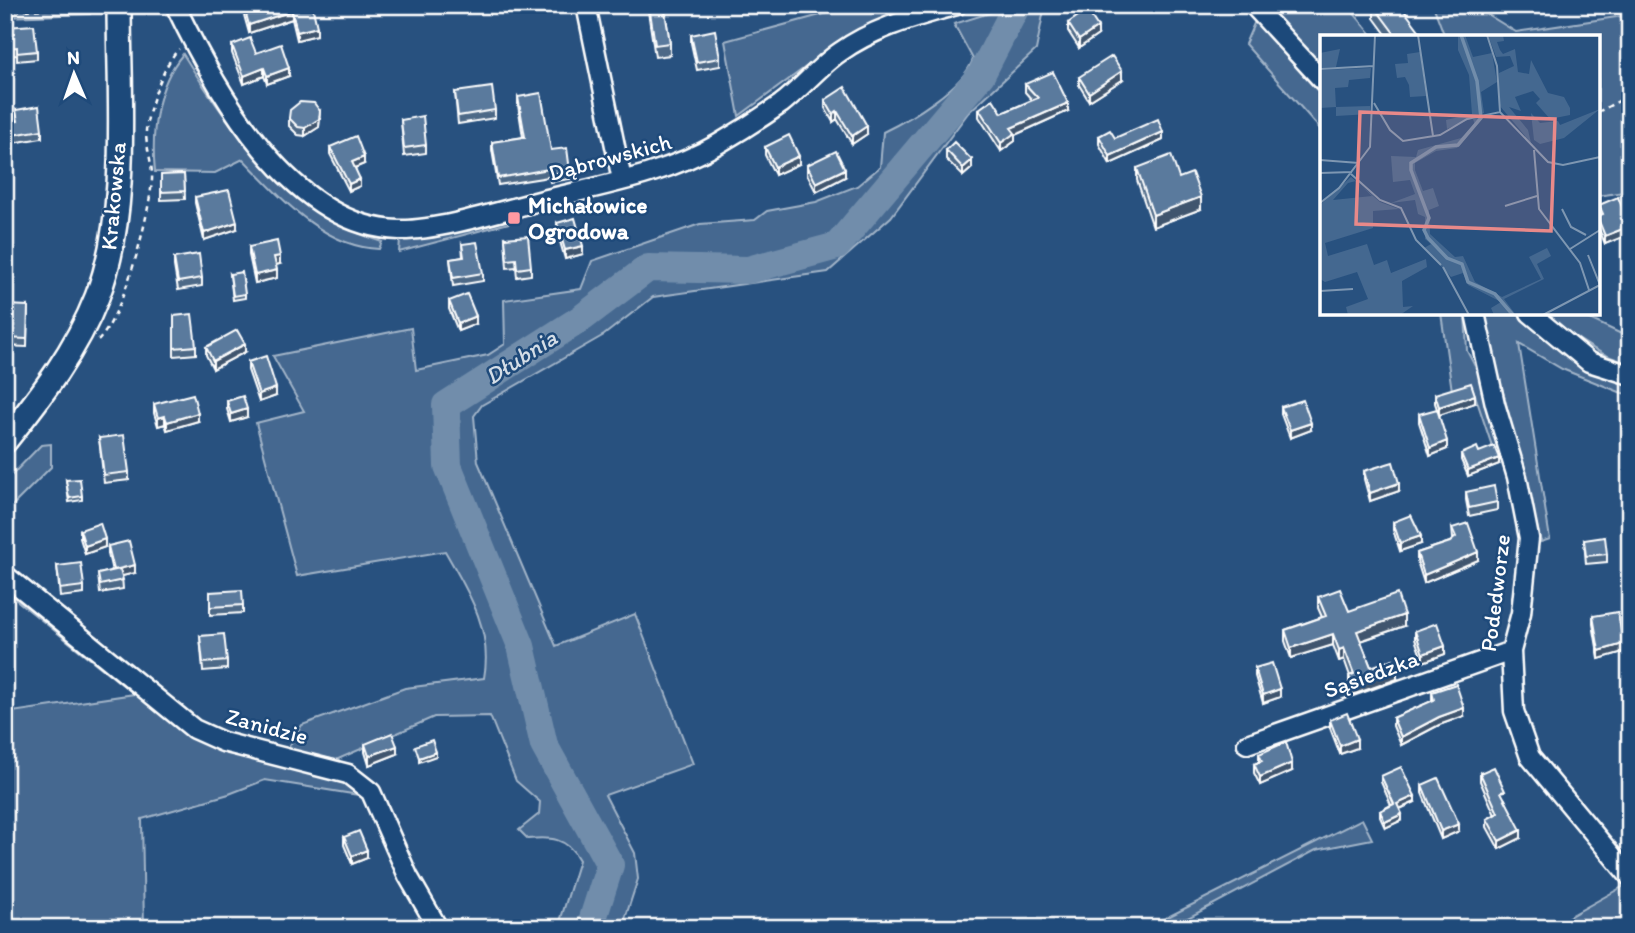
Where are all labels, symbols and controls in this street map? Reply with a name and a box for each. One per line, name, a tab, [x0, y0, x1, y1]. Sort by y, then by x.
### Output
inset map	[1320, 35, 1600, 315]
north arrow	[38, 38, 108, 108]
text: N	[67, 46, 80, 69]
street label: Dąbrowskich	[545, 127, 675, 187]
street label: Krakowska	[94, 141, 132, 251]
place label: Michałowice Ogrodowa	[528, 191, 647, 245]
marker: Michałowice Ogrodowa	[506, 210, 522, 226]
water label: Dłubnia	[479, 322, 563, 391]
street label: Podedworze	[1474, 533, 1516, 653]
street label: Sąsiedzka	[1320, 644, 1422, 704]
street label: Zanidzie	[223, 702, 311, 750]

